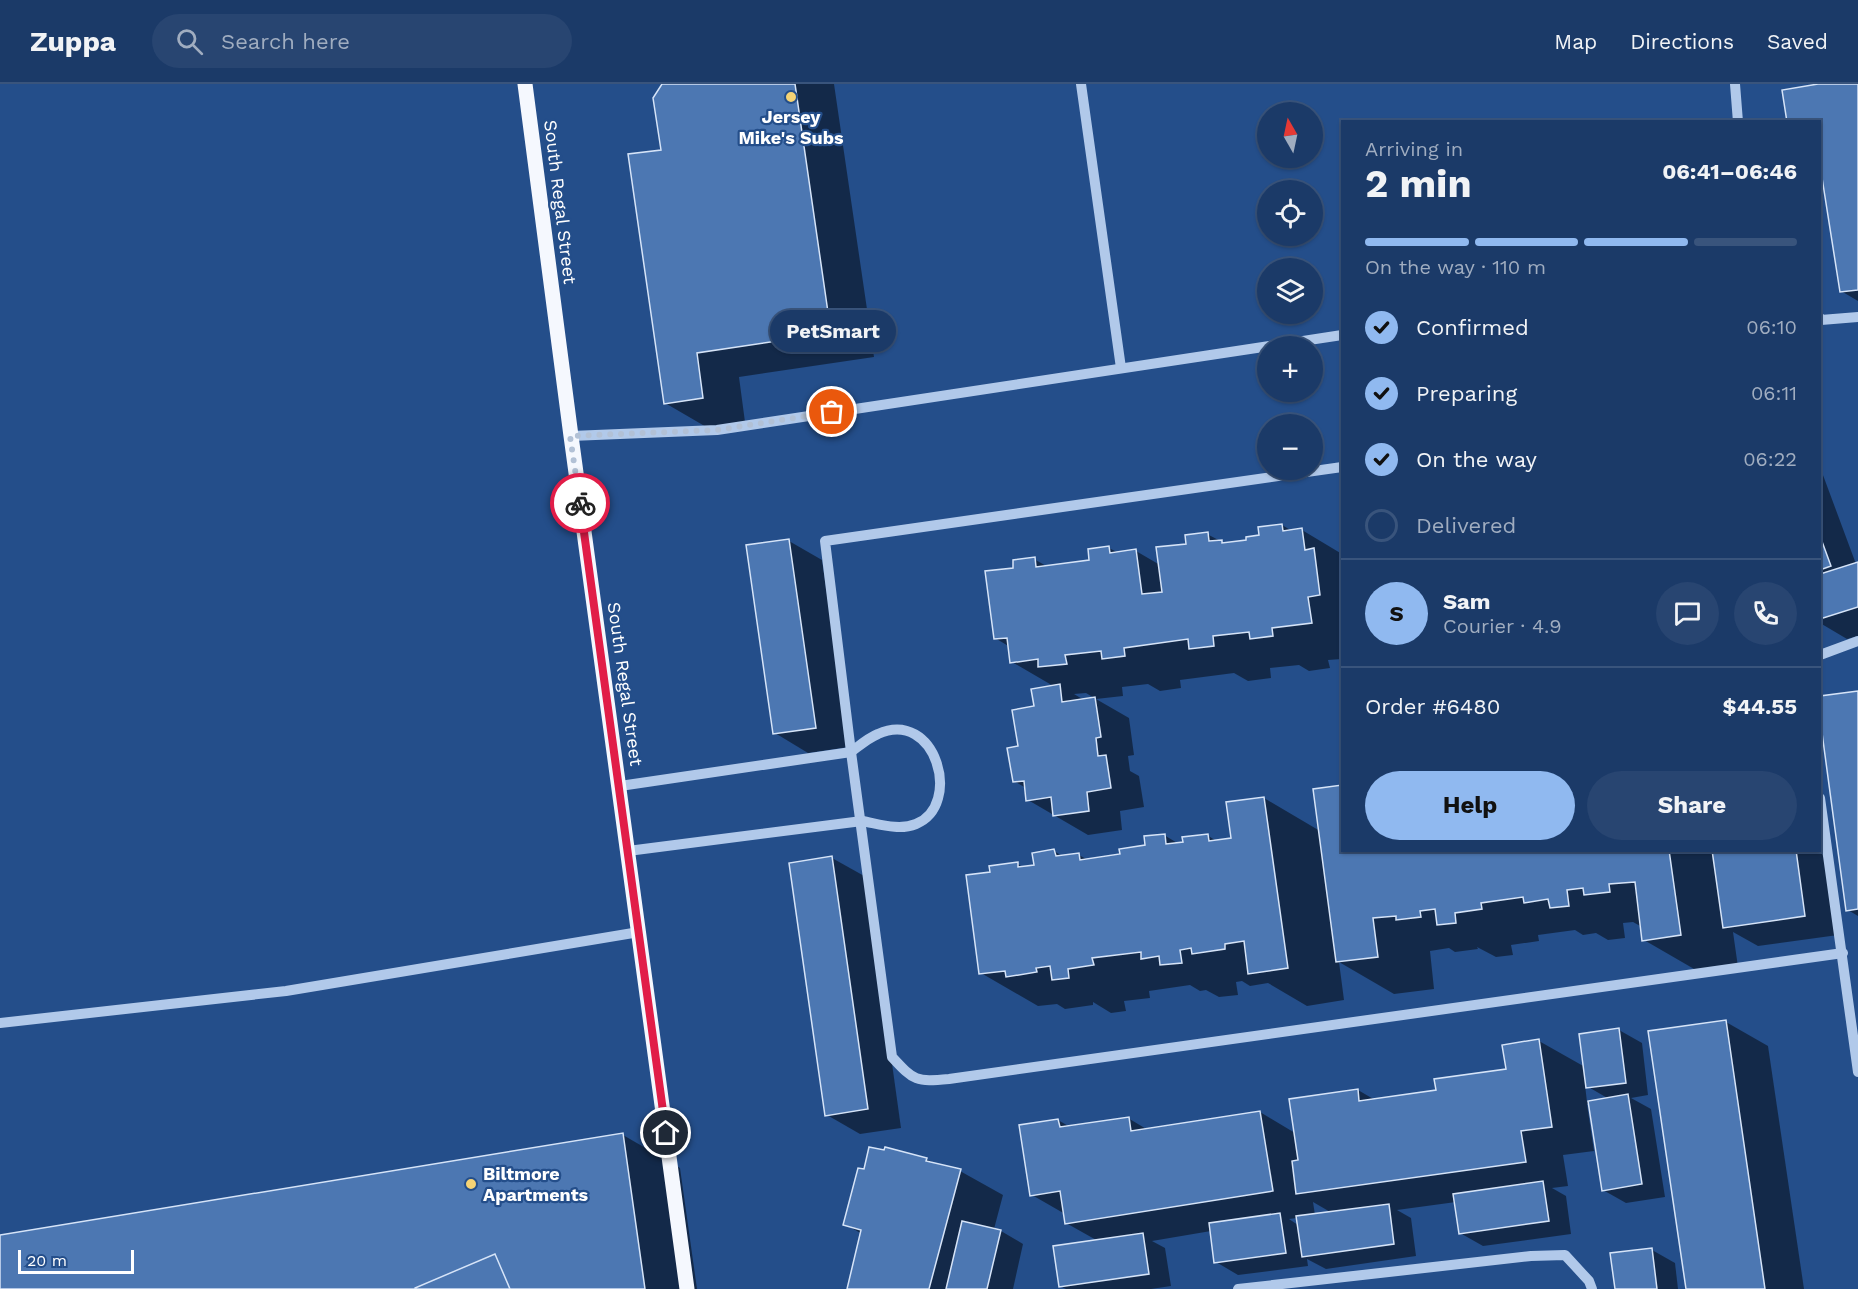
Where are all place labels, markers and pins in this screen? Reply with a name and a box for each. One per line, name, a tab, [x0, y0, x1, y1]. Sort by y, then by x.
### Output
marker: Jersey Mike's Subs	[784, 90, 798, 104]
place label: Jersey Mike's Subs	[738, 106, 844, 148]
callout: PetSmart	[769, 310, 895, 352]
pin	[806, 386, 857, 437]
pin	[640, 1107, 691, 1158]
place label: Biltmore Apartments	[483, 1163, 589, 1205]
marker: Biltmore Apartments	[464, 1177, 478, 1191]

